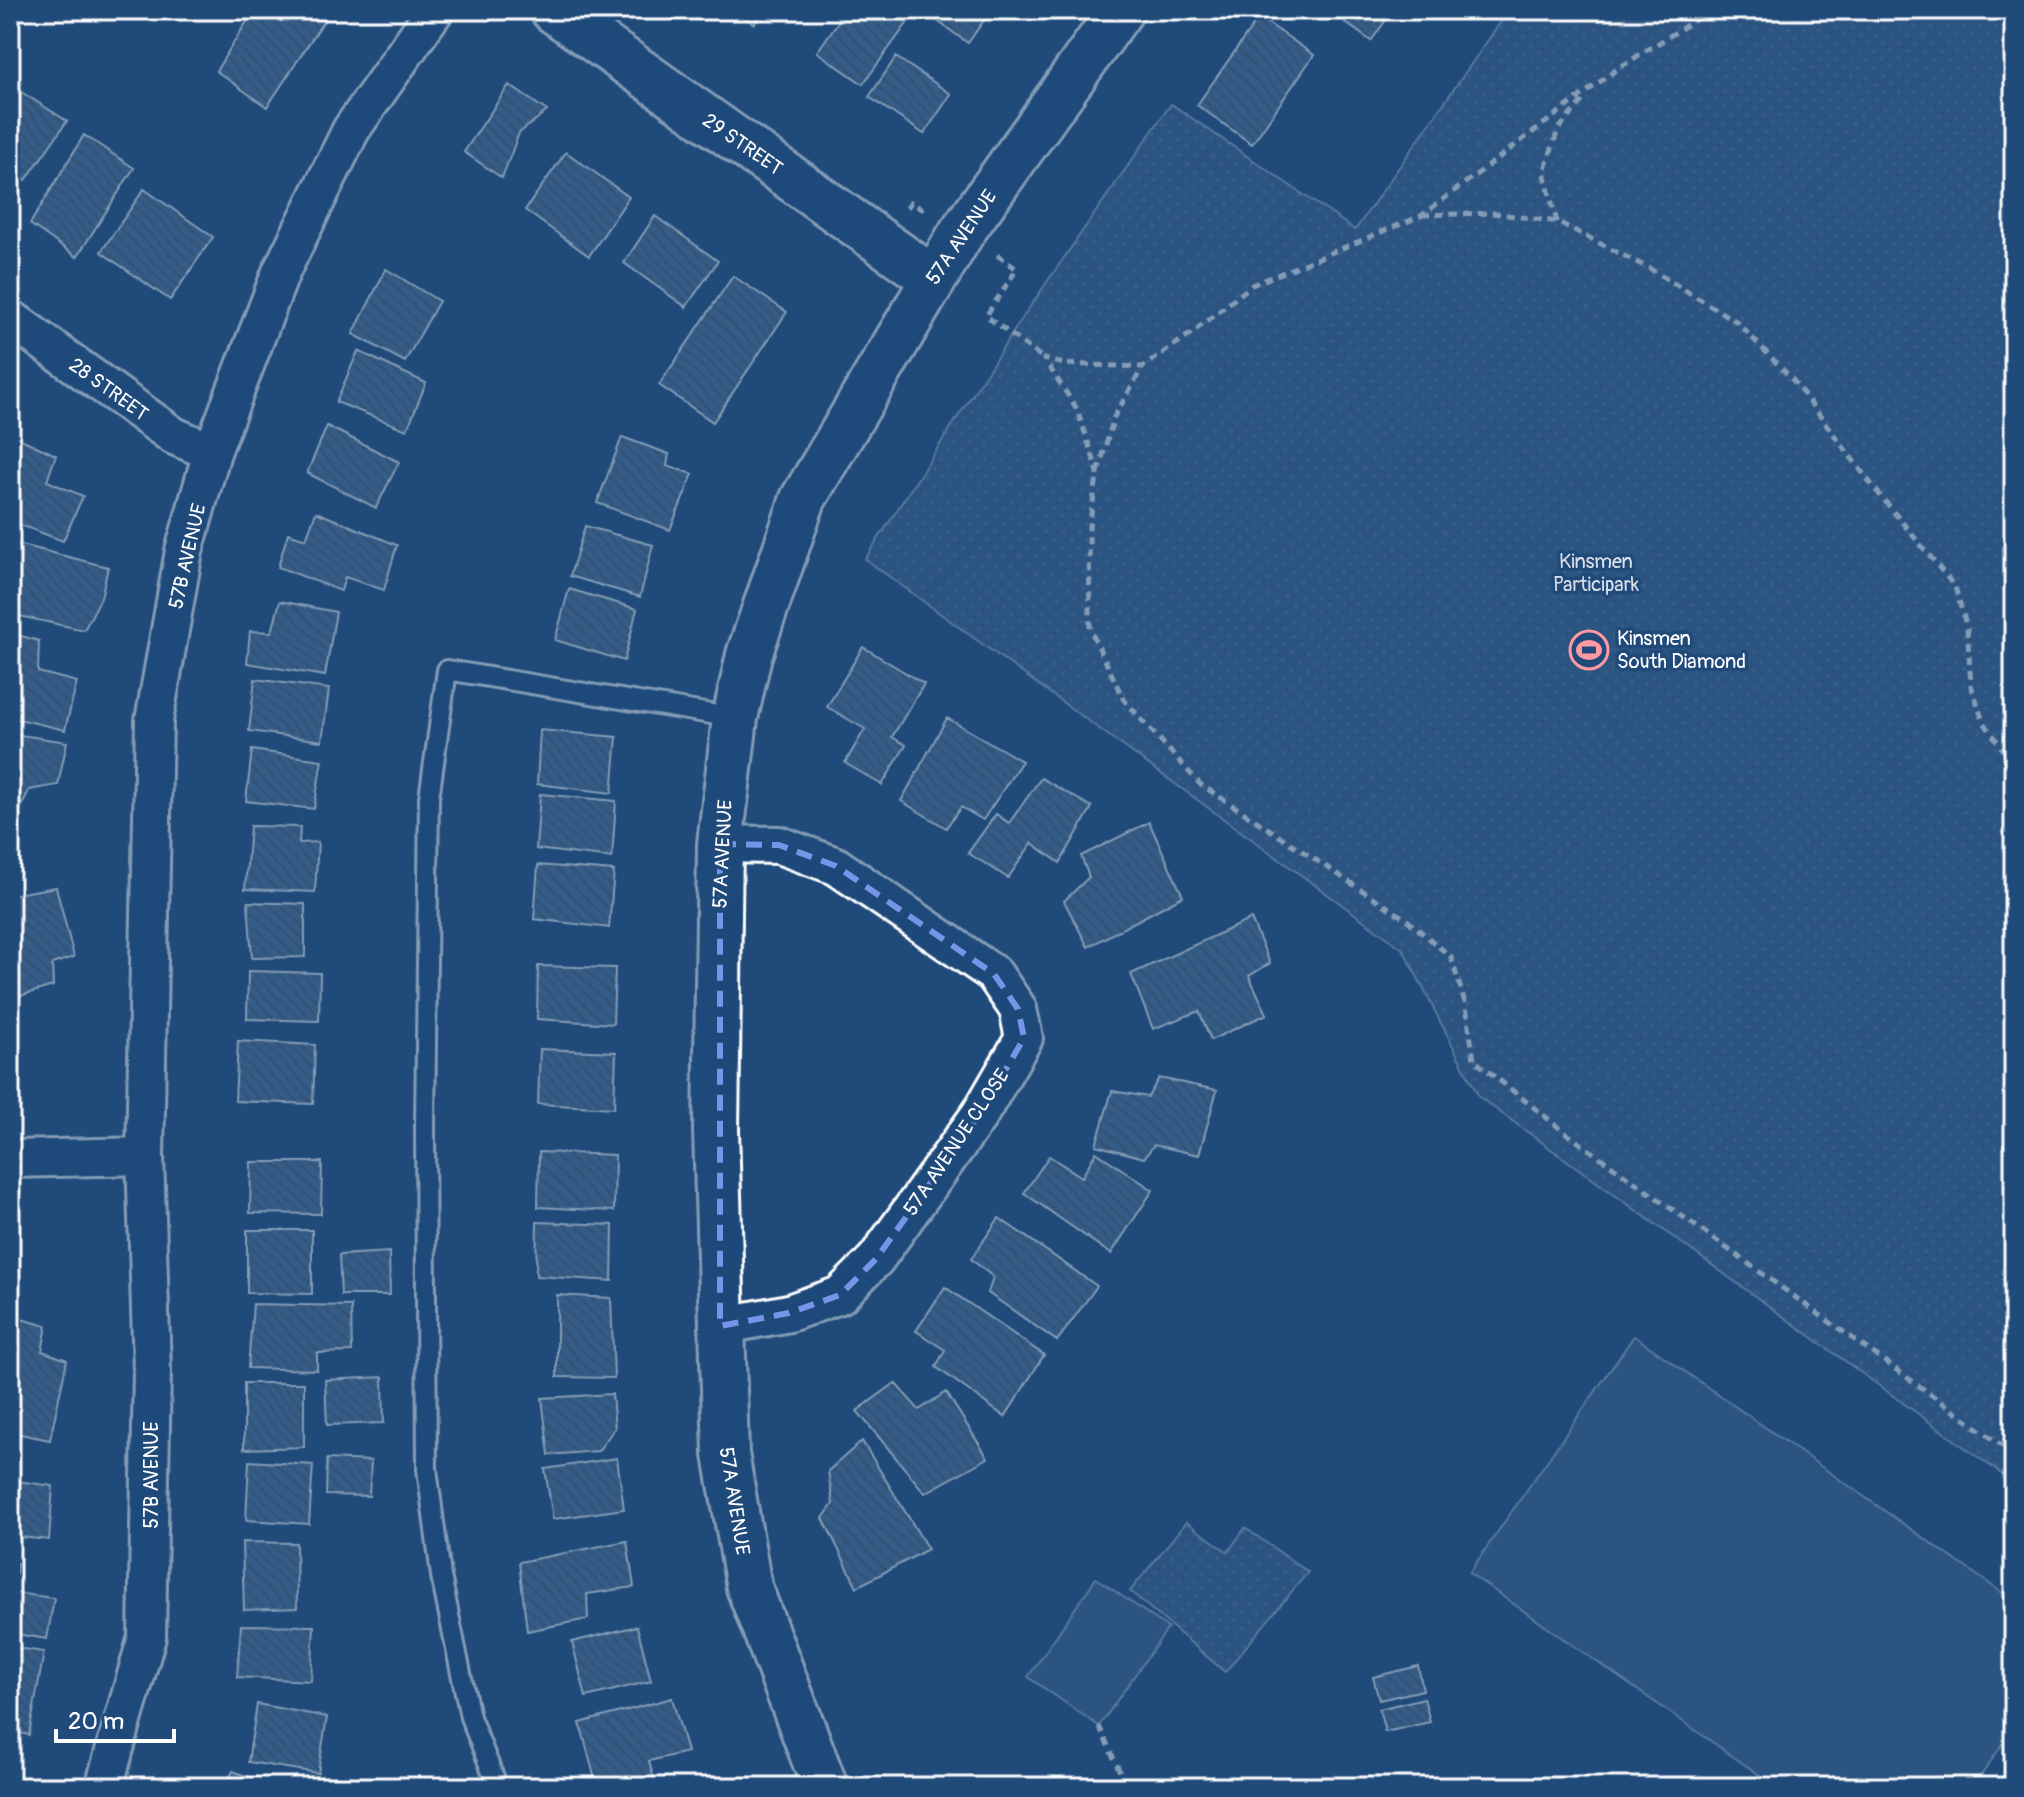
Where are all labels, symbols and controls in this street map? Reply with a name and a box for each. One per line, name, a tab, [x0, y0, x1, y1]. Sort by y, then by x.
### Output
street label: 29 STREET	[698, 108, 788, 181]
street label: 57A AVENUE	[921, 185, 1002, 289]
street label: 28 STREET	[64, 352, 153, 427]
street label: 57B AVENUE	[163, 501, 212, 611]
park label: Kinsmen Participark	[1553, 549, 1640, 597]
place label: Kinsmen South Diamond	[1617, 626, 1746, 674]
sports icon: Kinsmen South Diamond	[1568, 629, 1610, 671]
street label: 57A AVENUE	[707, 799, 738, 909]
street label: 57A AVENUE CLOSE	[898, 1064, 1015, 1220]
street label: 57B AVENUE	[139, 1421, 164, 1529]
street label: 57A AVENUE	[714, 1445, 755, 1557]
scale bar	[56, 1693, 174, 1743]
text: 20 m	[68, 1707, 124, 1736]

